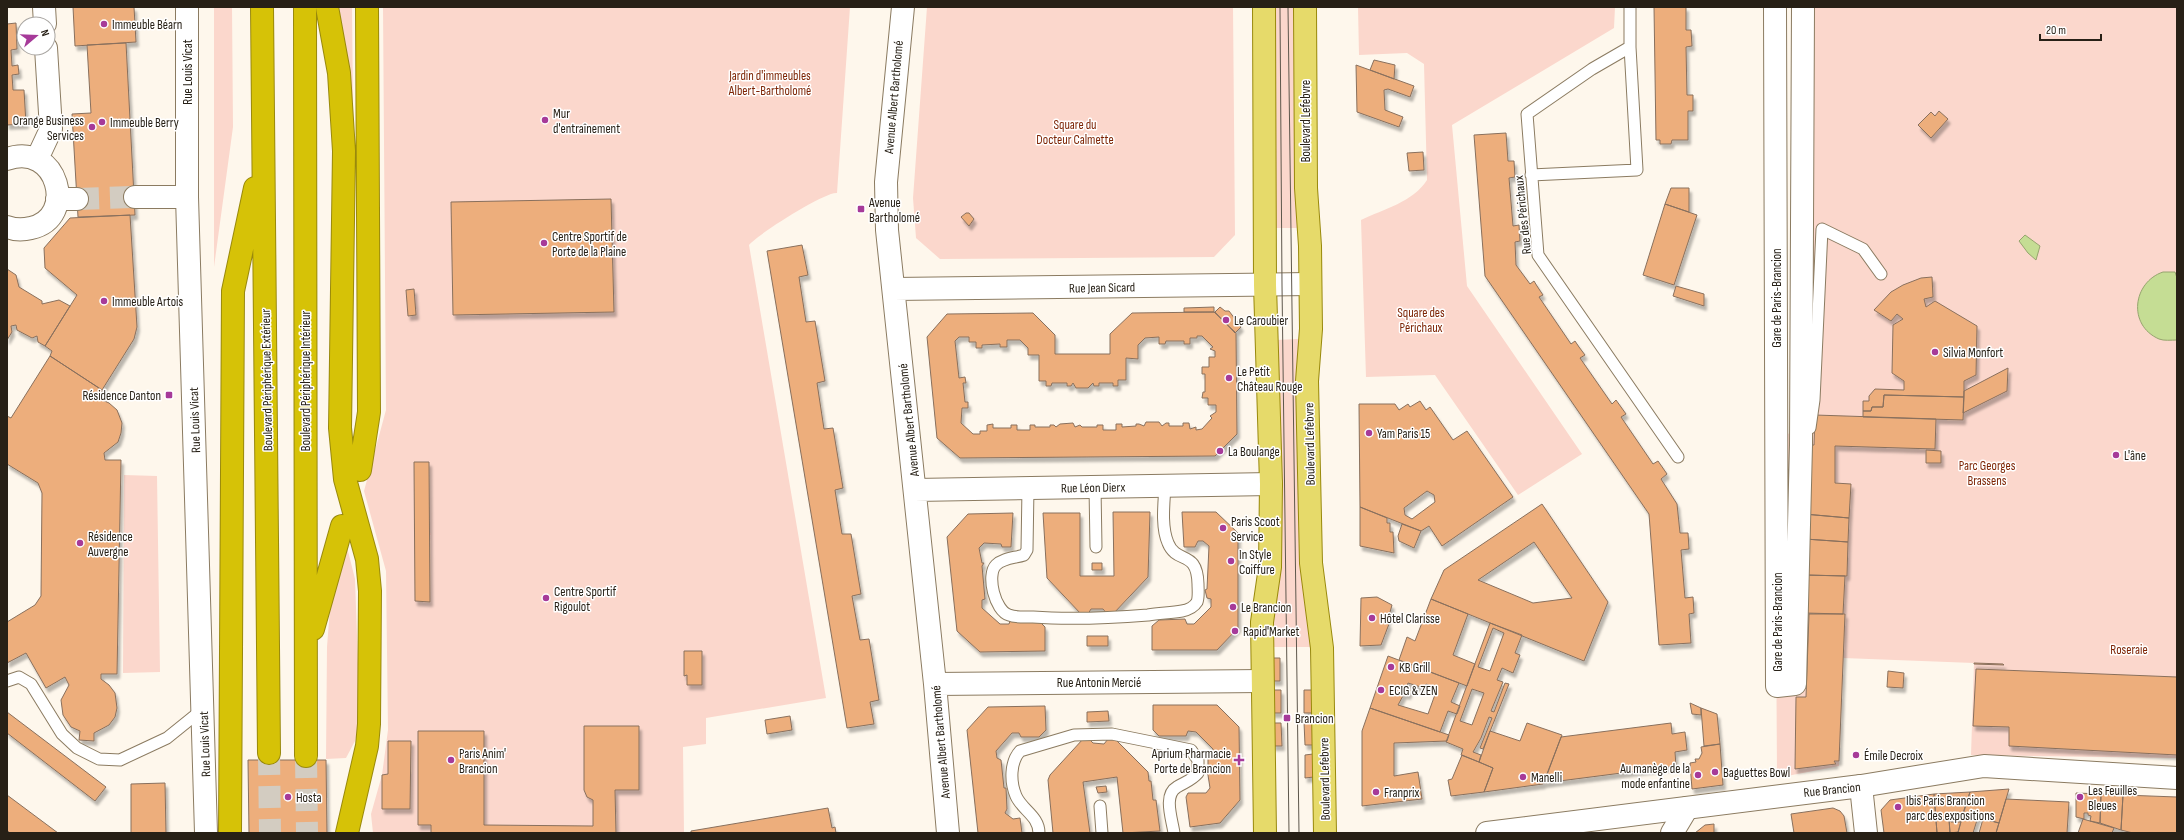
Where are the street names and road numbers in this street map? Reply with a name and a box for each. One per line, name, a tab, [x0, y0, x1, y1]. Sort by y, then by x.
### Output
street label: Rue Louis Vicat	[180, 39, 196, 105]
street label: Avenue Albert Bartholomé	[881, 40, 907, 155]
street label: Boulevard Lefebvre	[1298, 80, 1314, 162]
street label: Rue des Périchaux	[1511, 175, 1535, 255]
street label: Gare de Paris-Brancion	[1769, 248, 1785, 348]
street label: Rue Jean Sicard	[1069, 279, 1135, 297]
street label: Boulevard Périphérique Extérieur	[258, 309, 276, 451]
street label: Boulevard Périphérique Intérieur	[298, 311, 314, 451]
street label: Avenue Albert Bartholomé	[895, 363, 923, 478]
street label: Rue Louis Vicat	[186, 387, 204, 453]
street label: Boulevard Lefebvre	[1301, 403, 1319, 485]
street label: Rue Léon Dierx	[1061, 479, 1125, 497]
street label: Gare de Paris-Brancion	[1770, 572, 1786, 672]
street label: Rue Antonin Mercié	[1057, 675, 1141, 691]
street label: Avenue Albert Bartholomé	[928, 685, 954, 800]
street label: Rue Louis Vicat	[196, 711, 214, 777]
street label: Boulevard Lefebvre	[1316, 738, 1334, 820]
street label: Rue Brancion	[1803, 779, 1861, 801]

